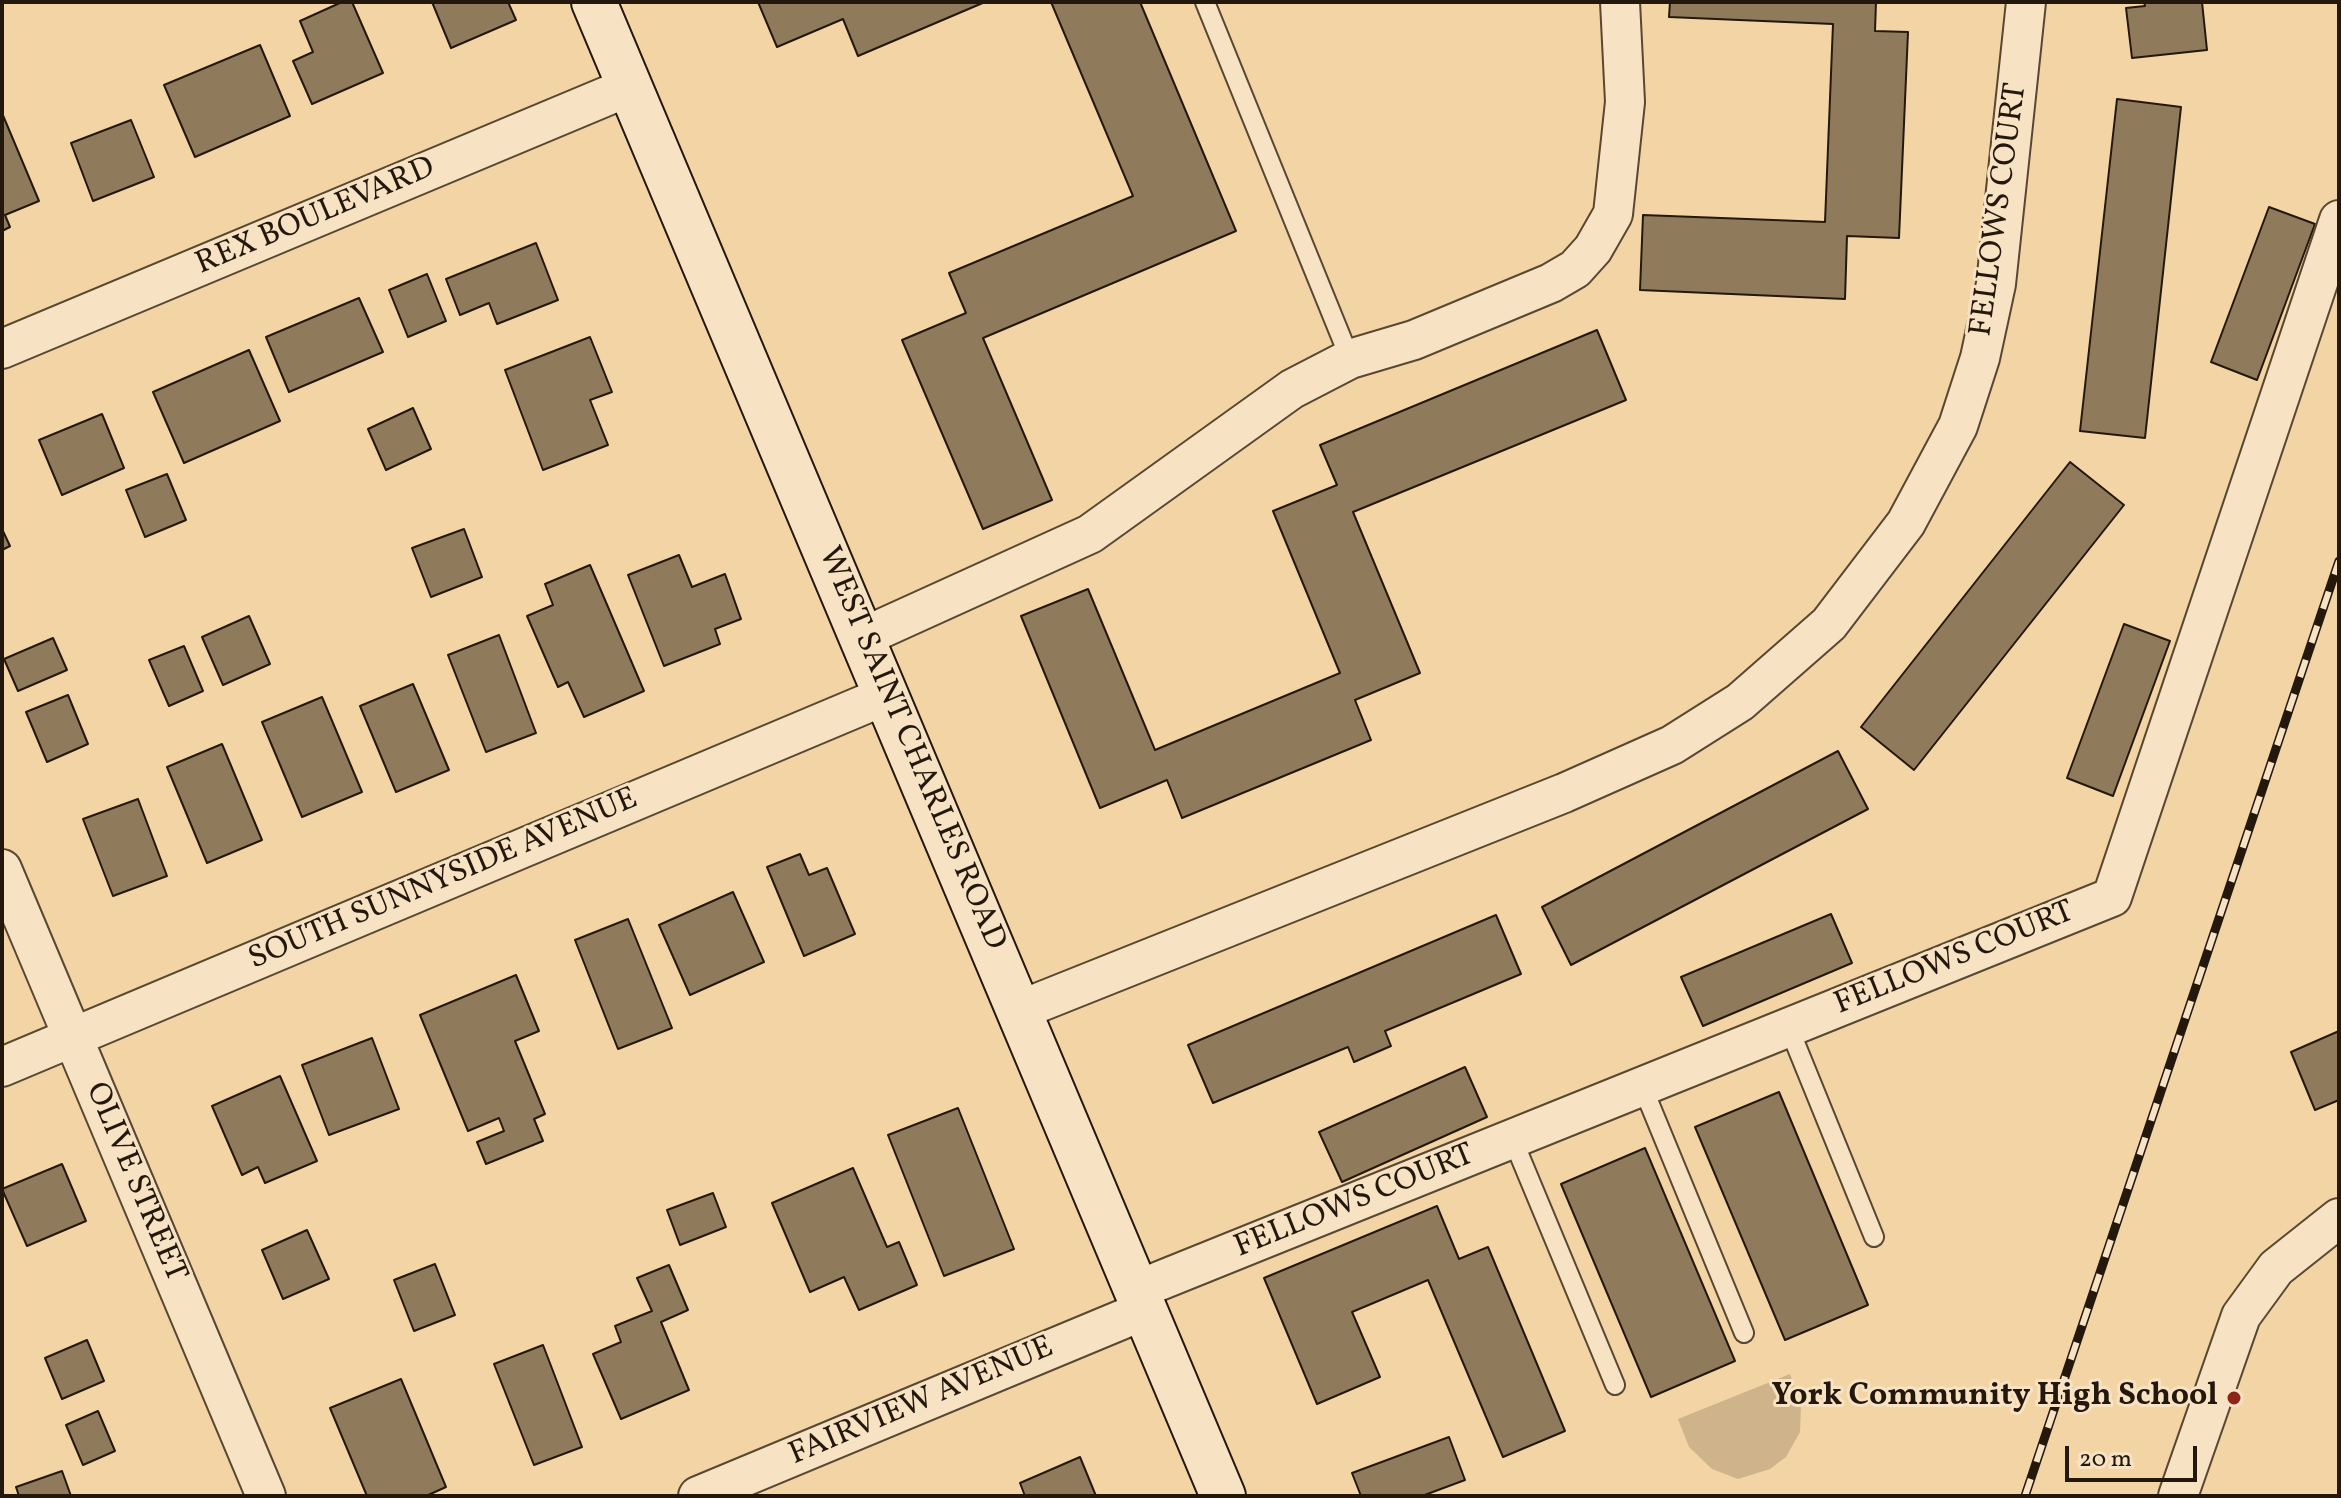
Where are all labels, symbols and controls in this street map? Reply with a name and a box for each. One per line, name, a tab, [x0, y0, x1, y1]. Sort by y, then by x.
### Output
street label: FELLOWS COURT	[1964, 81, 2038, 339]
street label: REX BOULEVARD	[191, 150, 441, 286]
street label: WEST SAINT CHARLES ROAD	[807, 542, 1013, 956]
street label: SOUTH SUNNYSIDE AVENUE	[244, 782, 644, 980]
street label: FELLOWS COURT	[1830, 894, 2080, 1026]
street label: OLIVE STREET	[75, 1077, 193, 1289]
street label: FELLOWS COURT	[1230, 1137, 1480, 1269]
street label: FAIRVIEW AVENUE	[784, 1330, 1060, 1476]
place label: York Community High School	[1771, 1379, 2218, 1417]
marker: York Community High School	[2225, 1389, 2243, 1407]
scale bar	[2069, 1430, 2201, 1480]
text: 20 m	[2079, 1443, 2132, 1477]

